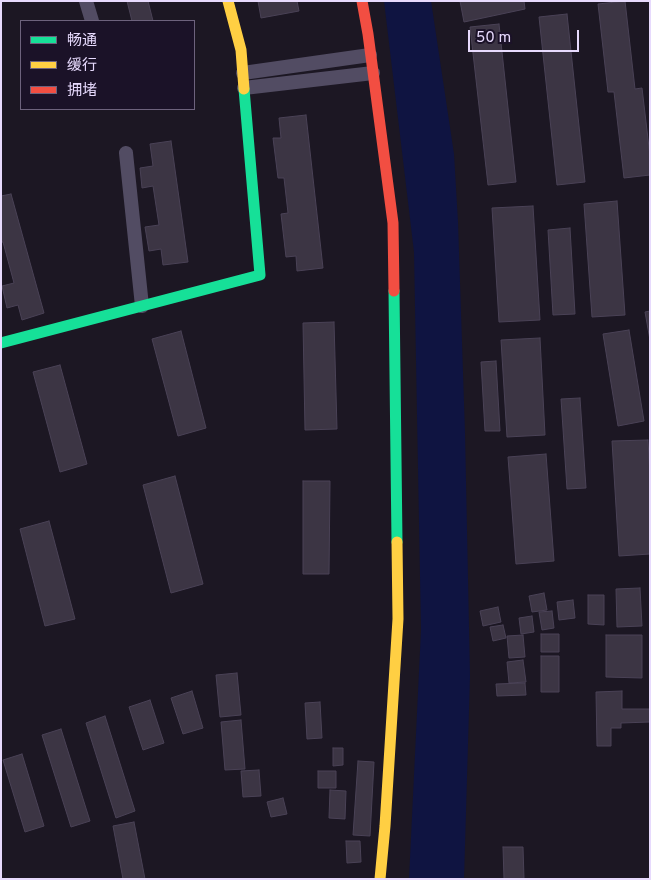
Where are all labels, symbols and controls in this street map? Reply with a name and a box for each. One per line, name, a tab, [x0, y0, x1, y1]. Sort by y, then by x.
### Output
legend	[20, 20, 195, 110]
scale bar	[471, 20, 582, 52]
text: 50 m	[476, 29, 511, 48]
text: 畅通	[67, 32, 97, 51]
text: 缓行	[67, 57, 97, 76]
text: 拥堵	[67, 82, 97, 101]

